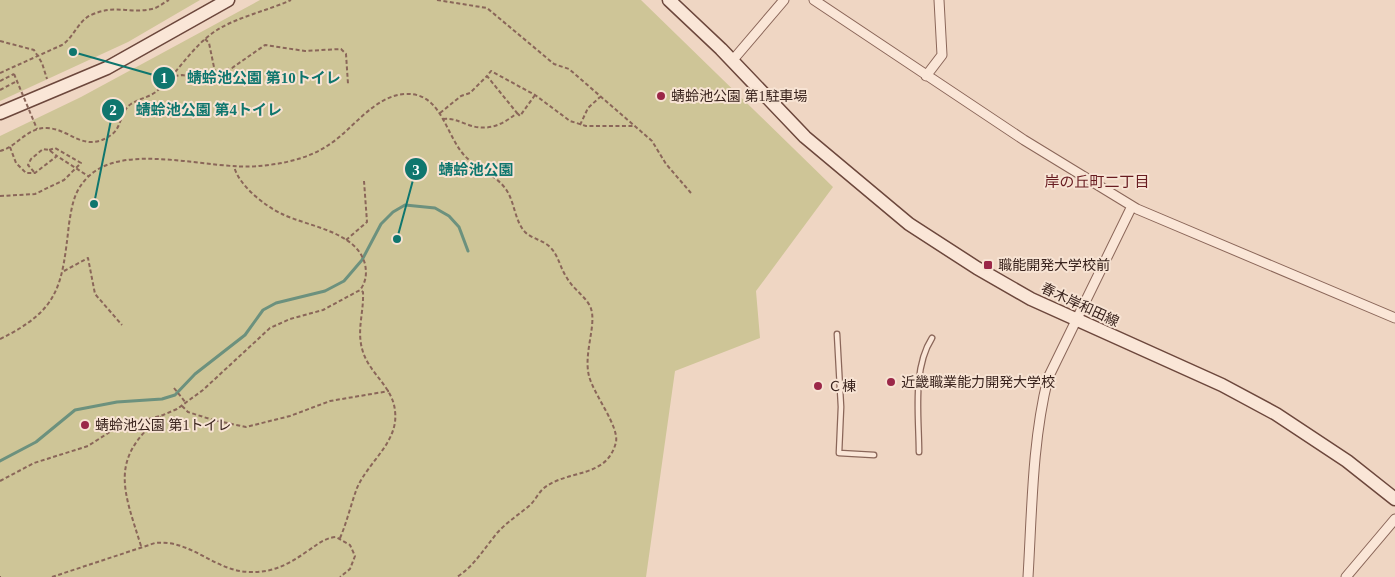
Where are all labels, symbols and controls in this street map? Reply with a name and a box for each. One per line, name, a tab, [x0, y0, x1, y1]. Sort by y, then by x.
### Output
callout: 蜻蛉池公園 第10トイレ	[152, 63, 351, 93]
text: 1	[160, 70, 168, 86]
text: 蜻蛉池公園 第10トイレ	[187, 70, 341, 86]
place label: 蜻蛉池公園 第1駐車場	[671, 88, 808, 104]
marker: 蜻蛉池公園 第1駐車場	[655, 90, 667, 102]
callout: 蜻蛉池公園 第4トイレ	[100, 95, 292, 125]
text: 2	[109, 102, 117, 118]
text: 蜻蛉池公園 第4トイレ	[136, 102, 282, 118]
callout: 蜻蛉池公園	[403, 154, 523, 184]
text: 3	[412, 162, 420, 178]
text: 蜻蛉池公園	[438, 162, 514, 178]
district label: 岸の丘町二丁目	[1044, 174, 1150, 190]
place label: 職能開発大学校前	[998, 257, 1110, 273]
marker: 職能開発大学校前	[982, 259, 994, 271]
street label: 春木岸和田線	[1039, 280, 1121, 330]
place label: 近畿職業能力開発大学校	[901, 374, 1055, 390]
marker: 近畿職業能力開発大学校	[885, 376, 897, 388]
place label: Ｃ棟	[828, 378, 856, 394]
marker: Ｃ棟	[812, 380, 824, 392]
place label: 蜻蛉池公園 第1トイレ	[95, 417, 232, 433]
marker: 蜻蛉池公園 第1トイレ	[79, 419, 91, 431]

